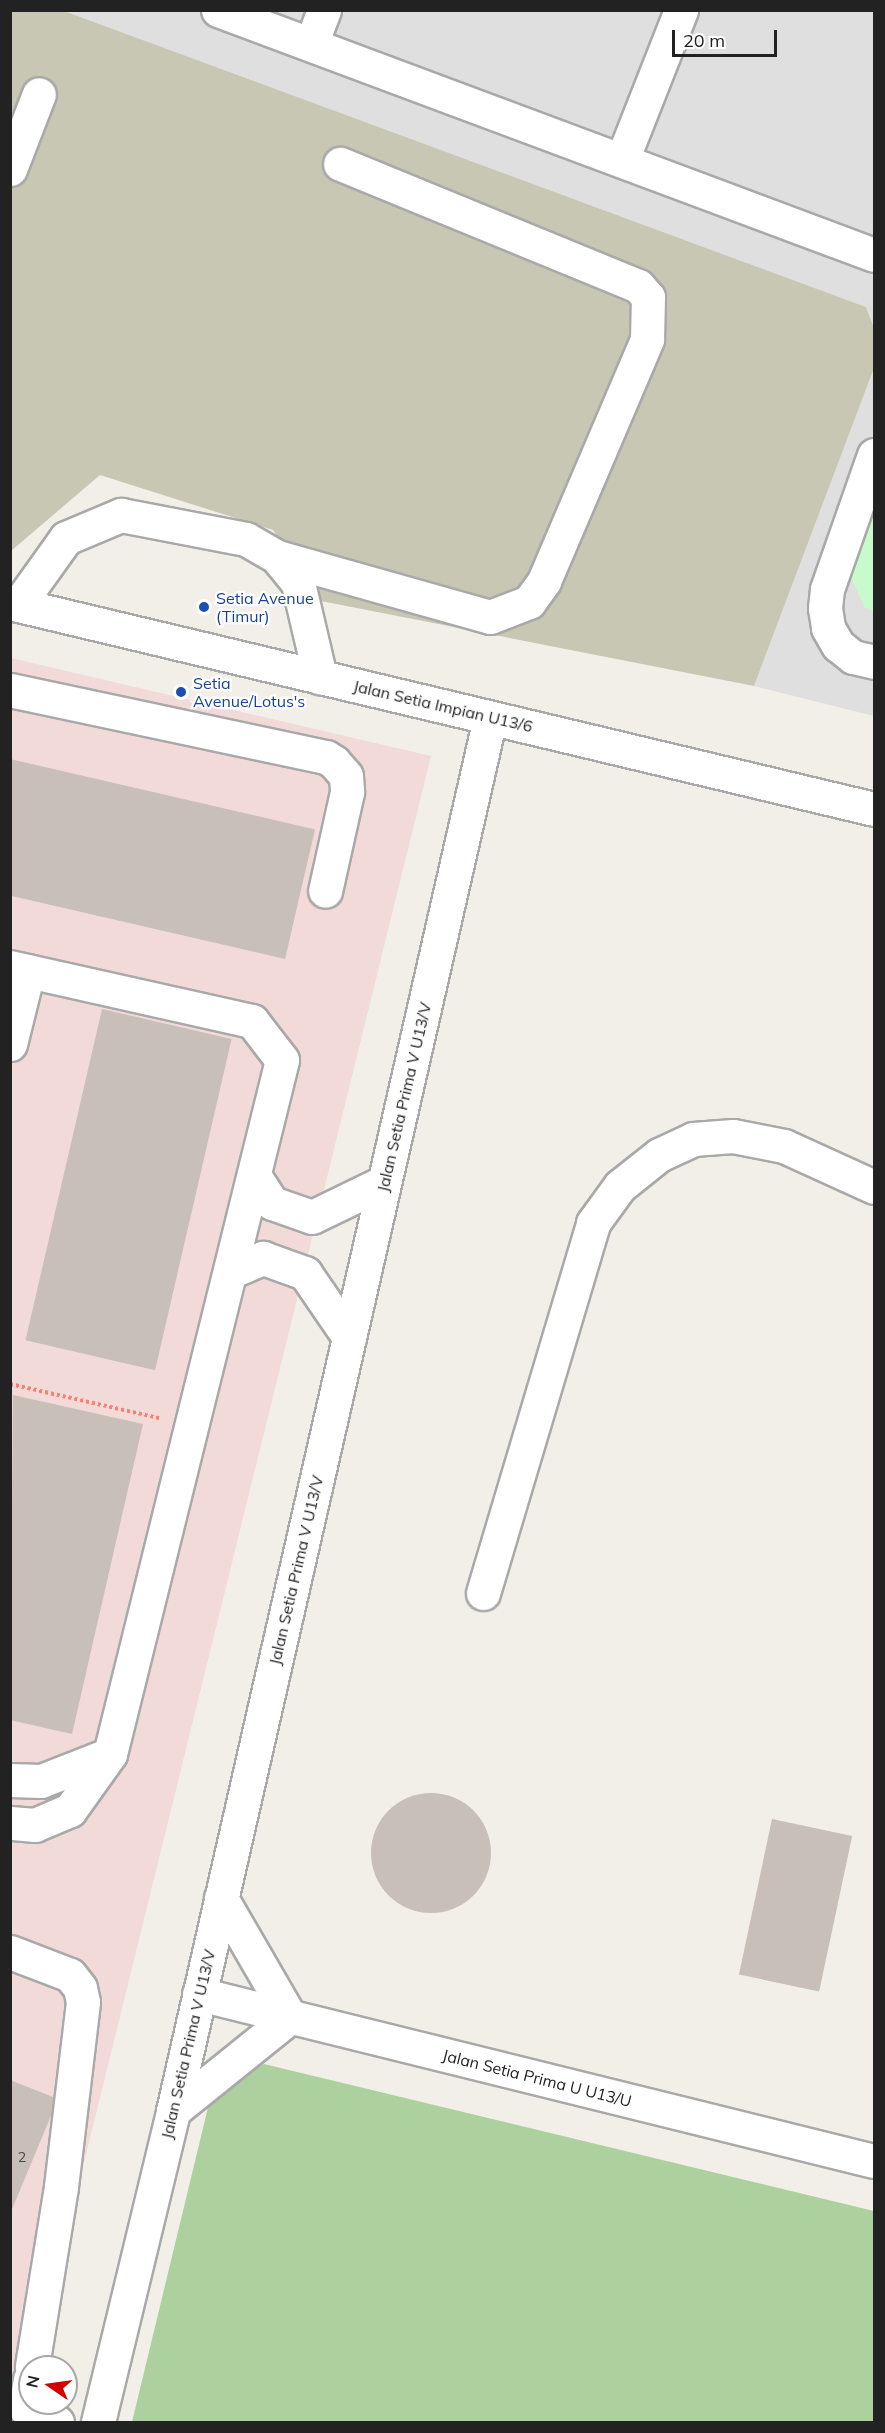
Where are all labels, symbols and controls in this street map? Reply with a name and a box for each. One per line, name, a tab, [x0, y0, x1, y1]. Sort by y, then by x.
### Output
scale bar	[675, 18, 780, 56]
text: 20 m	[683, 29, 725, 52]
place label: Setia Avenue (Timur)	[216, 588, 314, 626]
marker: Setia Avenue (Timur)	[197, 600, 211, 614]
place label: Setia Avenue/Lotus's	[193, 673, 305, 711]
street label: Jalan Setia Impian U13/6	[351, 676, 535, 736]
marker: Setia Avenue/Lotus's	[174, 685, 188, 699]
street label: Jalan Setia Prima V U13/V	[373, 1000, 435, 1194]
street label: Jalan Setia Prima V U13/V	[265, 1473, 327, 1667]
street label: Jalan Setia Prima V U13/V	[157, 1947, 219, 2141]
street label: Jalan Setia Prima U U13/U	[440, 2045, 634, 2111]
house number: 2	[18, 2149, 26, 2165]
north arrow	[18, 2355, 78, 2415]
text: N	[21, 2373, 44, 2390]

